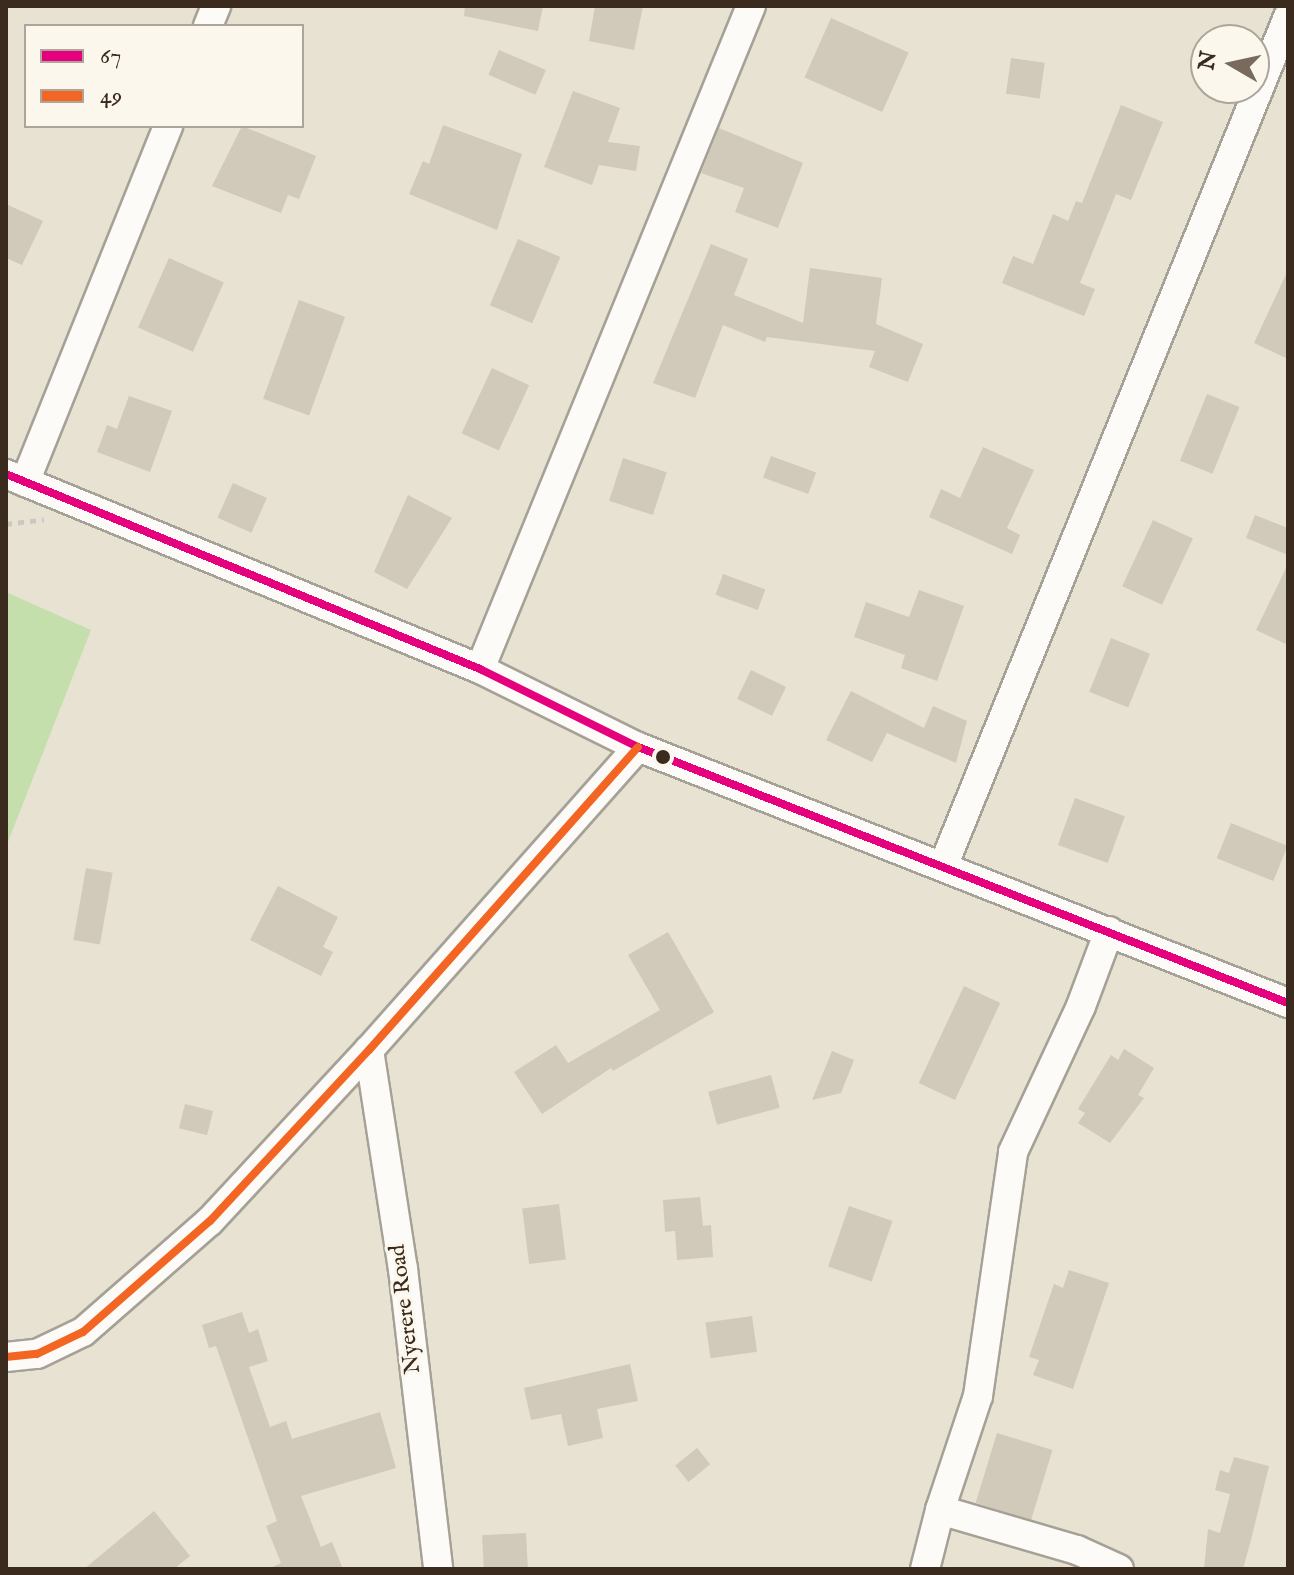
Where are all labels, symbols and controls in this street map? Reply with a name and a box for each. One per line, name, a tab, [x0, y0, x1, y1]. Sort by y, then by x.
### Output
legend	[24, 24, 304, 128]
north arrow	[1190, 24, 1270, 104]
text: 67	[100, 41, 121, 72]
text: N	[1193, 49, 1224, 72]
text: 49	[100, 81, 122, 112]
unlabelled marker	[655, 749, 671, 765]
street label: Nyerere Road	[385, 1243, 427, 1375]

